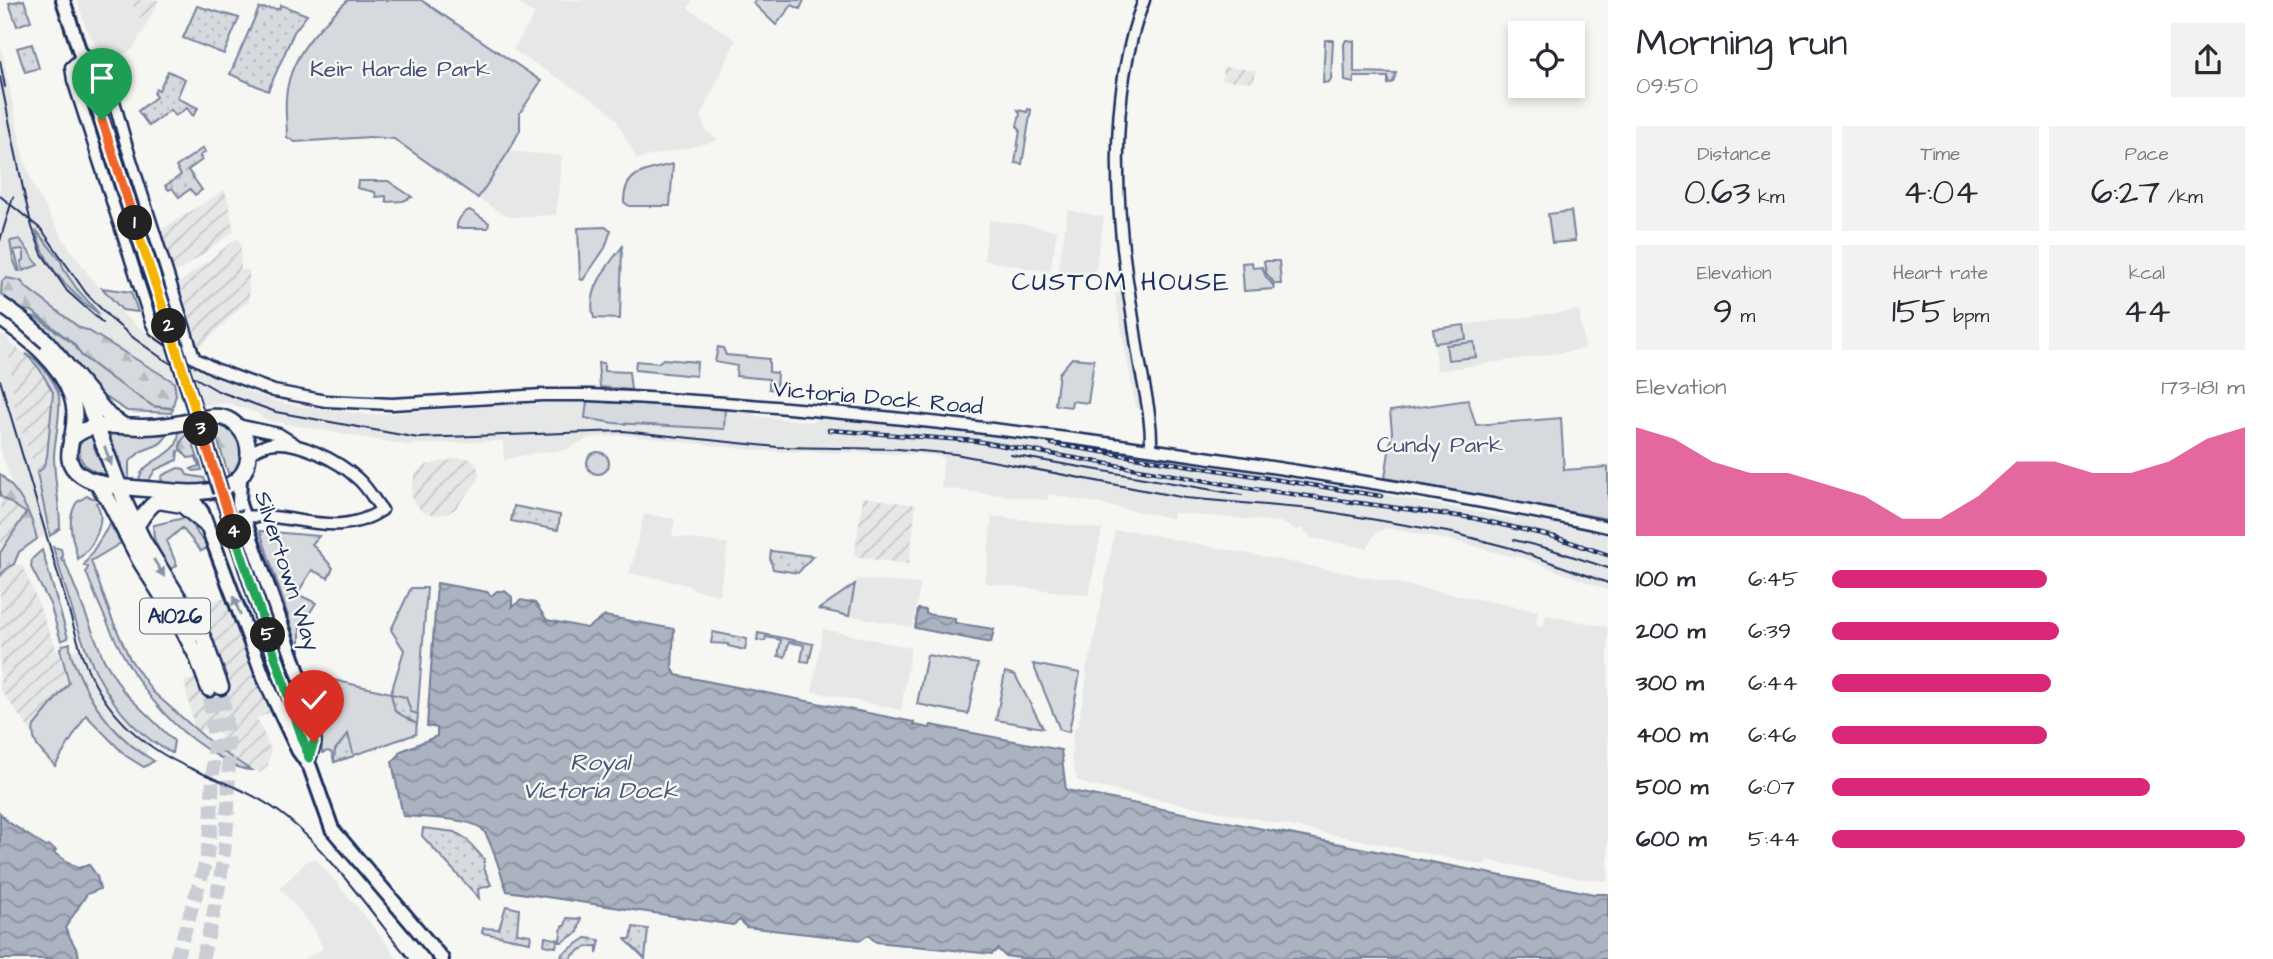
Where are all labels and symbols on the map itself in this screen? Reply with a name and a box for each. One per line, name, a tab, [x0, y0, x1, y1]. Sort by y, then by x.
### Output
pin	[72, 48, 132, 120]
park label: Keir Hardie Park	[310, 53, 490, 85]
pin: 1	[118, 206, 152, 241]
district label: CUSTOM HOUSE	[1011, 264, 1231, 300]
pin: 2	[152, 308, 186, 344]
street label: Victoria Dock Road	[772, 373, 984, 423]
pin: 3	[184, 412, 218, 446]
park label: Cundy Park	[1377, 429, 1503, 462]
one-way arrow	[103, 445, 114, 466]
street label: Silvertown Way	[245, 487, 328, 656]
pin: 4	[216, 514, 252, 550]
one-way arrow	[153, 559, 166, 578]
one-way arrow	[231, 595, 242, 616]
road number: A1026	[140, 598, 210, 634]
pin: 5	[250, 618, 286, 652]
pin	[284, 670, 344, 742]
water label: Royal Victoria Dock	[523, 746, 679, 808]

